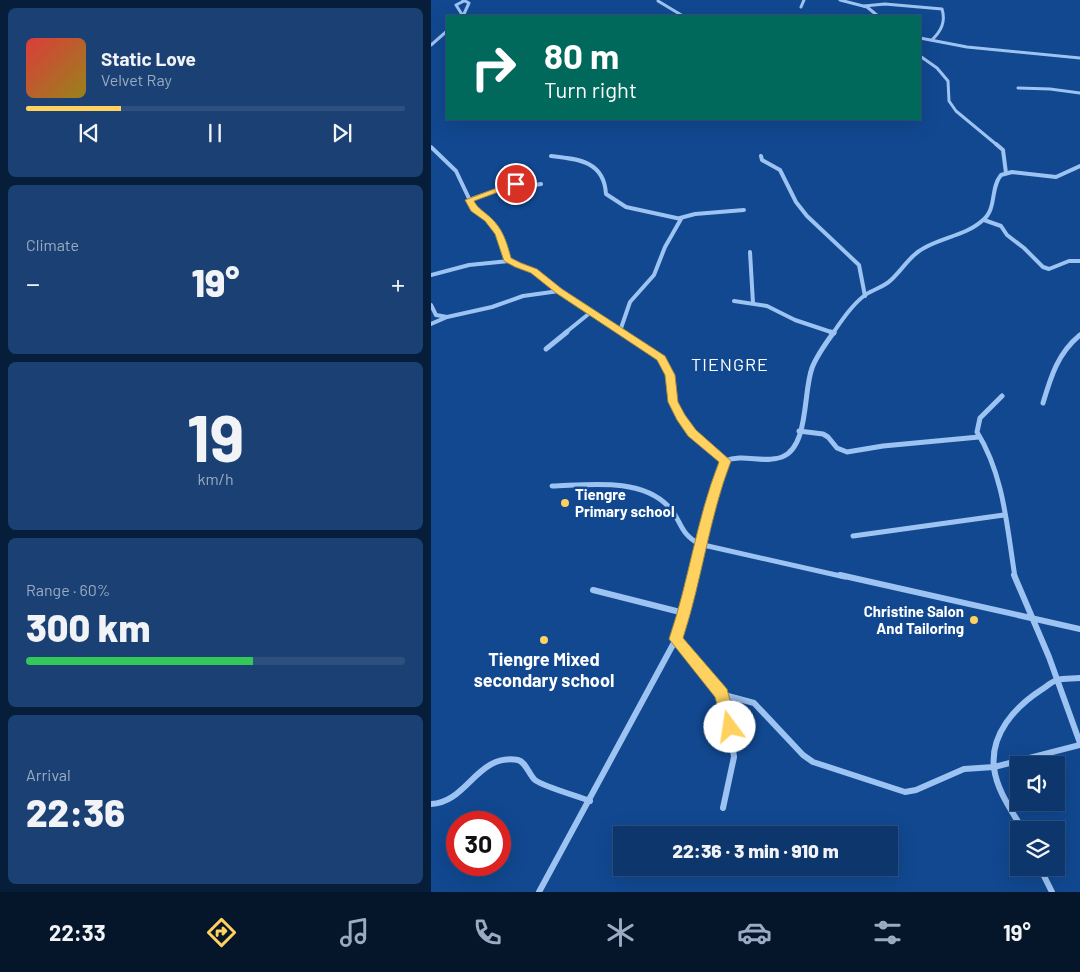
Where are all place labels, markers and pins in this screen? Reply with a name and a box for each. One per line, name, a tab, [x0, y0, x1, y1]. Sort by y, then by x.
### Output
pin	[495, 163, 537, 205]
place label: Tiengre Primary school	[575, 485, 675, 520]
marker: Tiengre Primary school	[559, 497, 571, 509]
place label: Christine Salon And Tailoring	[864, 602, 964, 637]
marker: Christine Salon And Tailoring	[968, 614, 980, 626]
marker: Tiengre Mixed secondary school	[538, 634, 550, 646]
place label: Tiengre Mixed secondary school	[474, 648, 614, 691]

